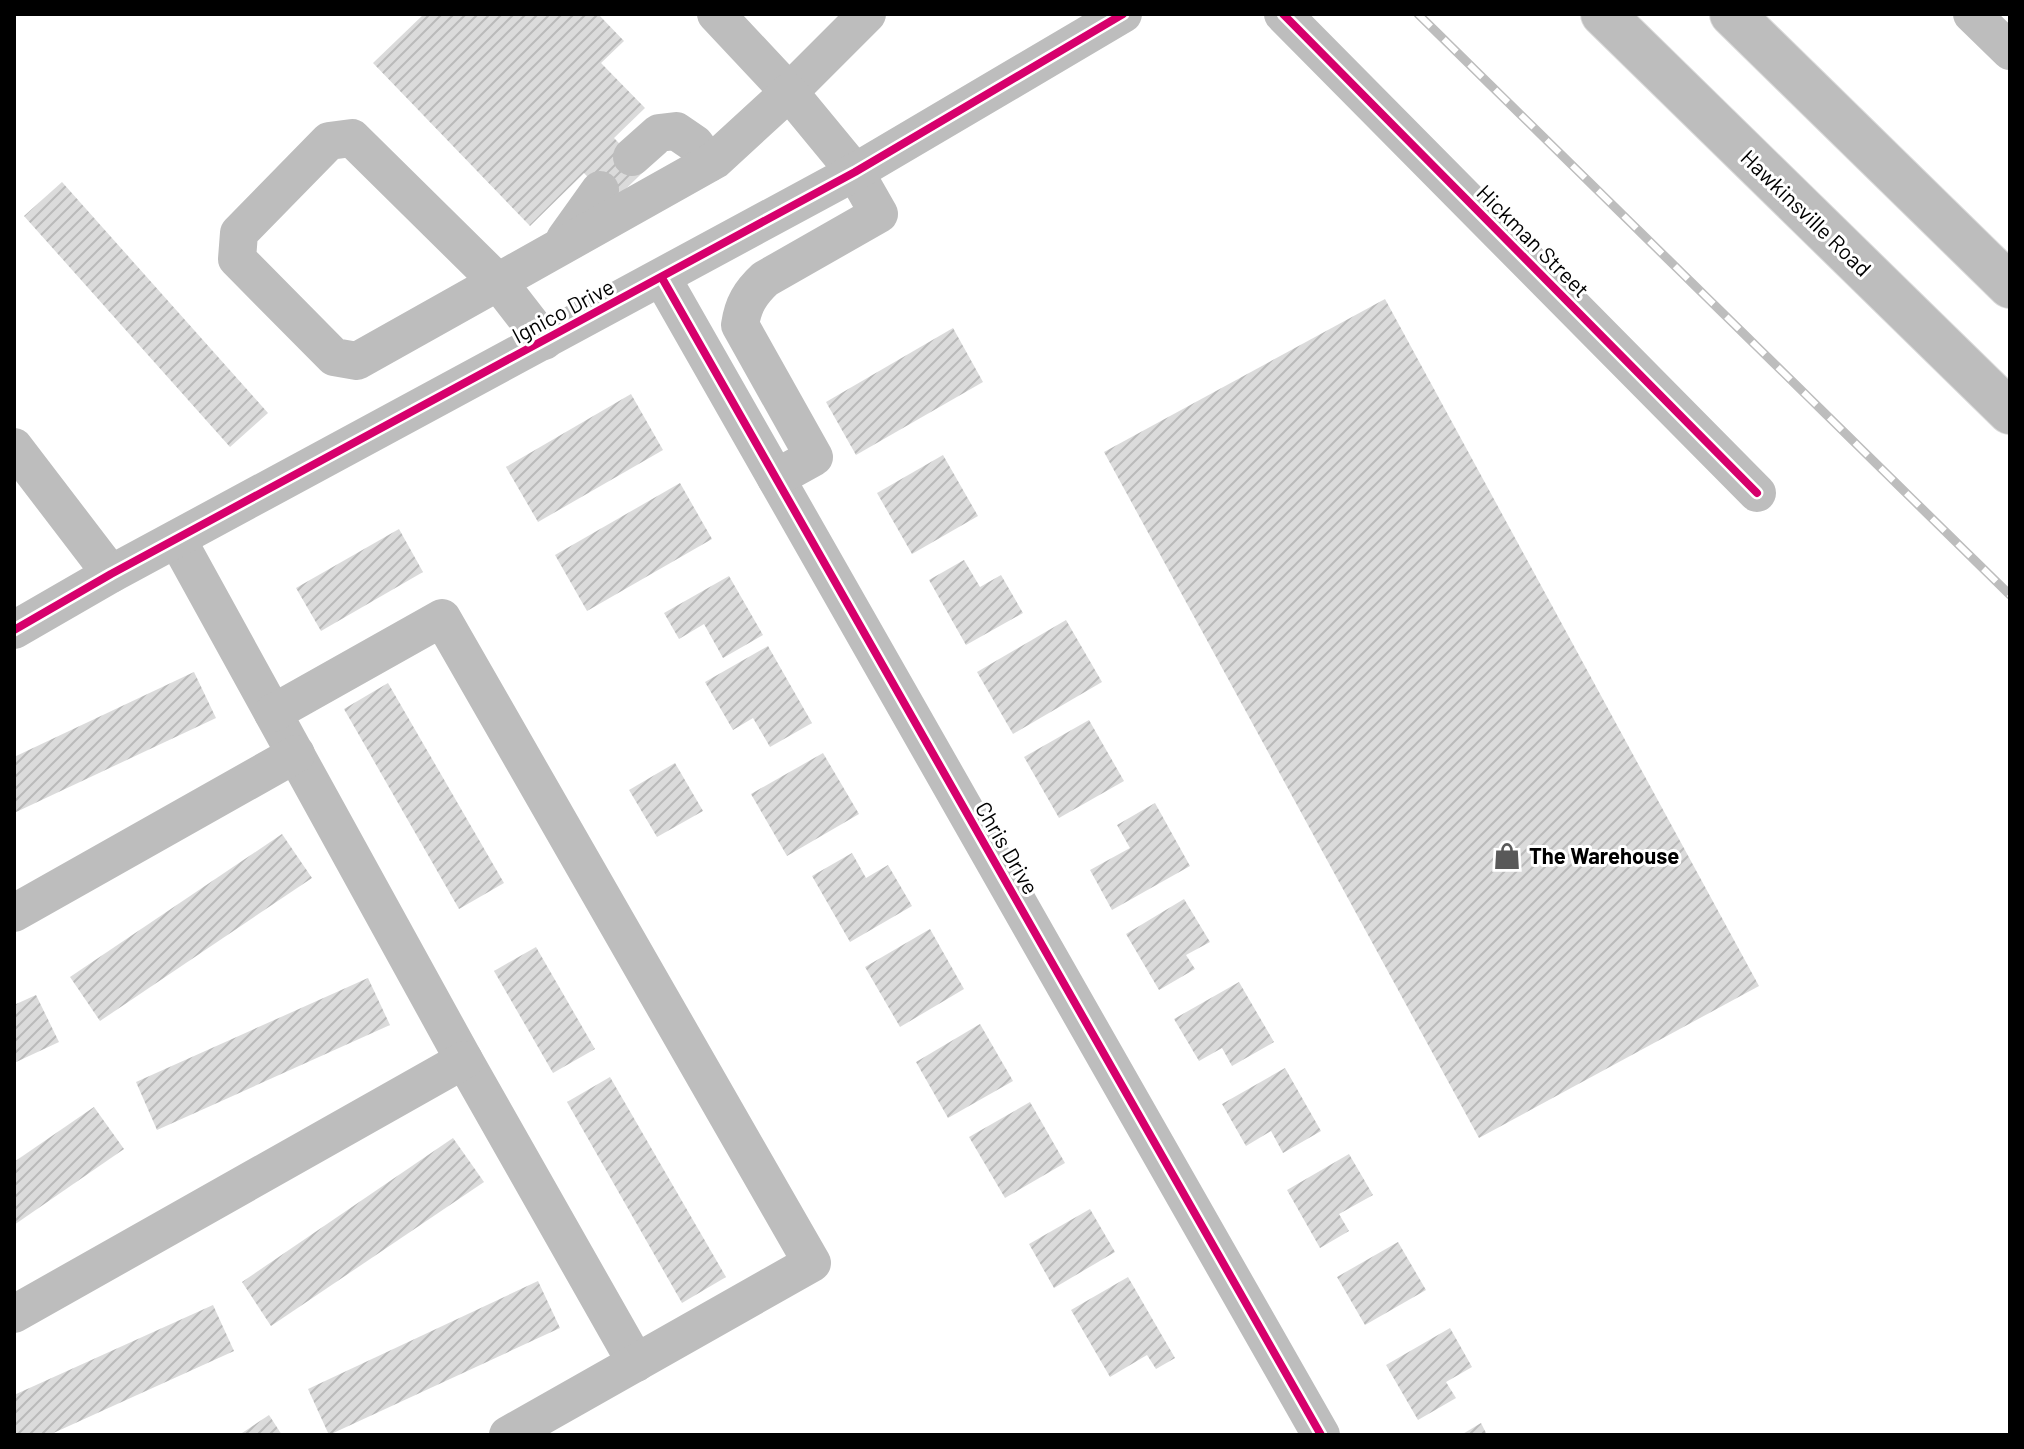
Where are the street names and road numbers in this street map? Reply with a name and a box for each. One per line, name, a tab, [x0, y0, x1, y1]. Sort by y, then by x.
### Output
street label: Hawkinsville Road	[1736, 144, 1877, 281]
street label: Hickman Street	[1472, 179, 1595, 302]
street label: Ignico Drive	[507, 272, 618, 348]
street label: Chris Drive	[971, 796, 1045, 899]

